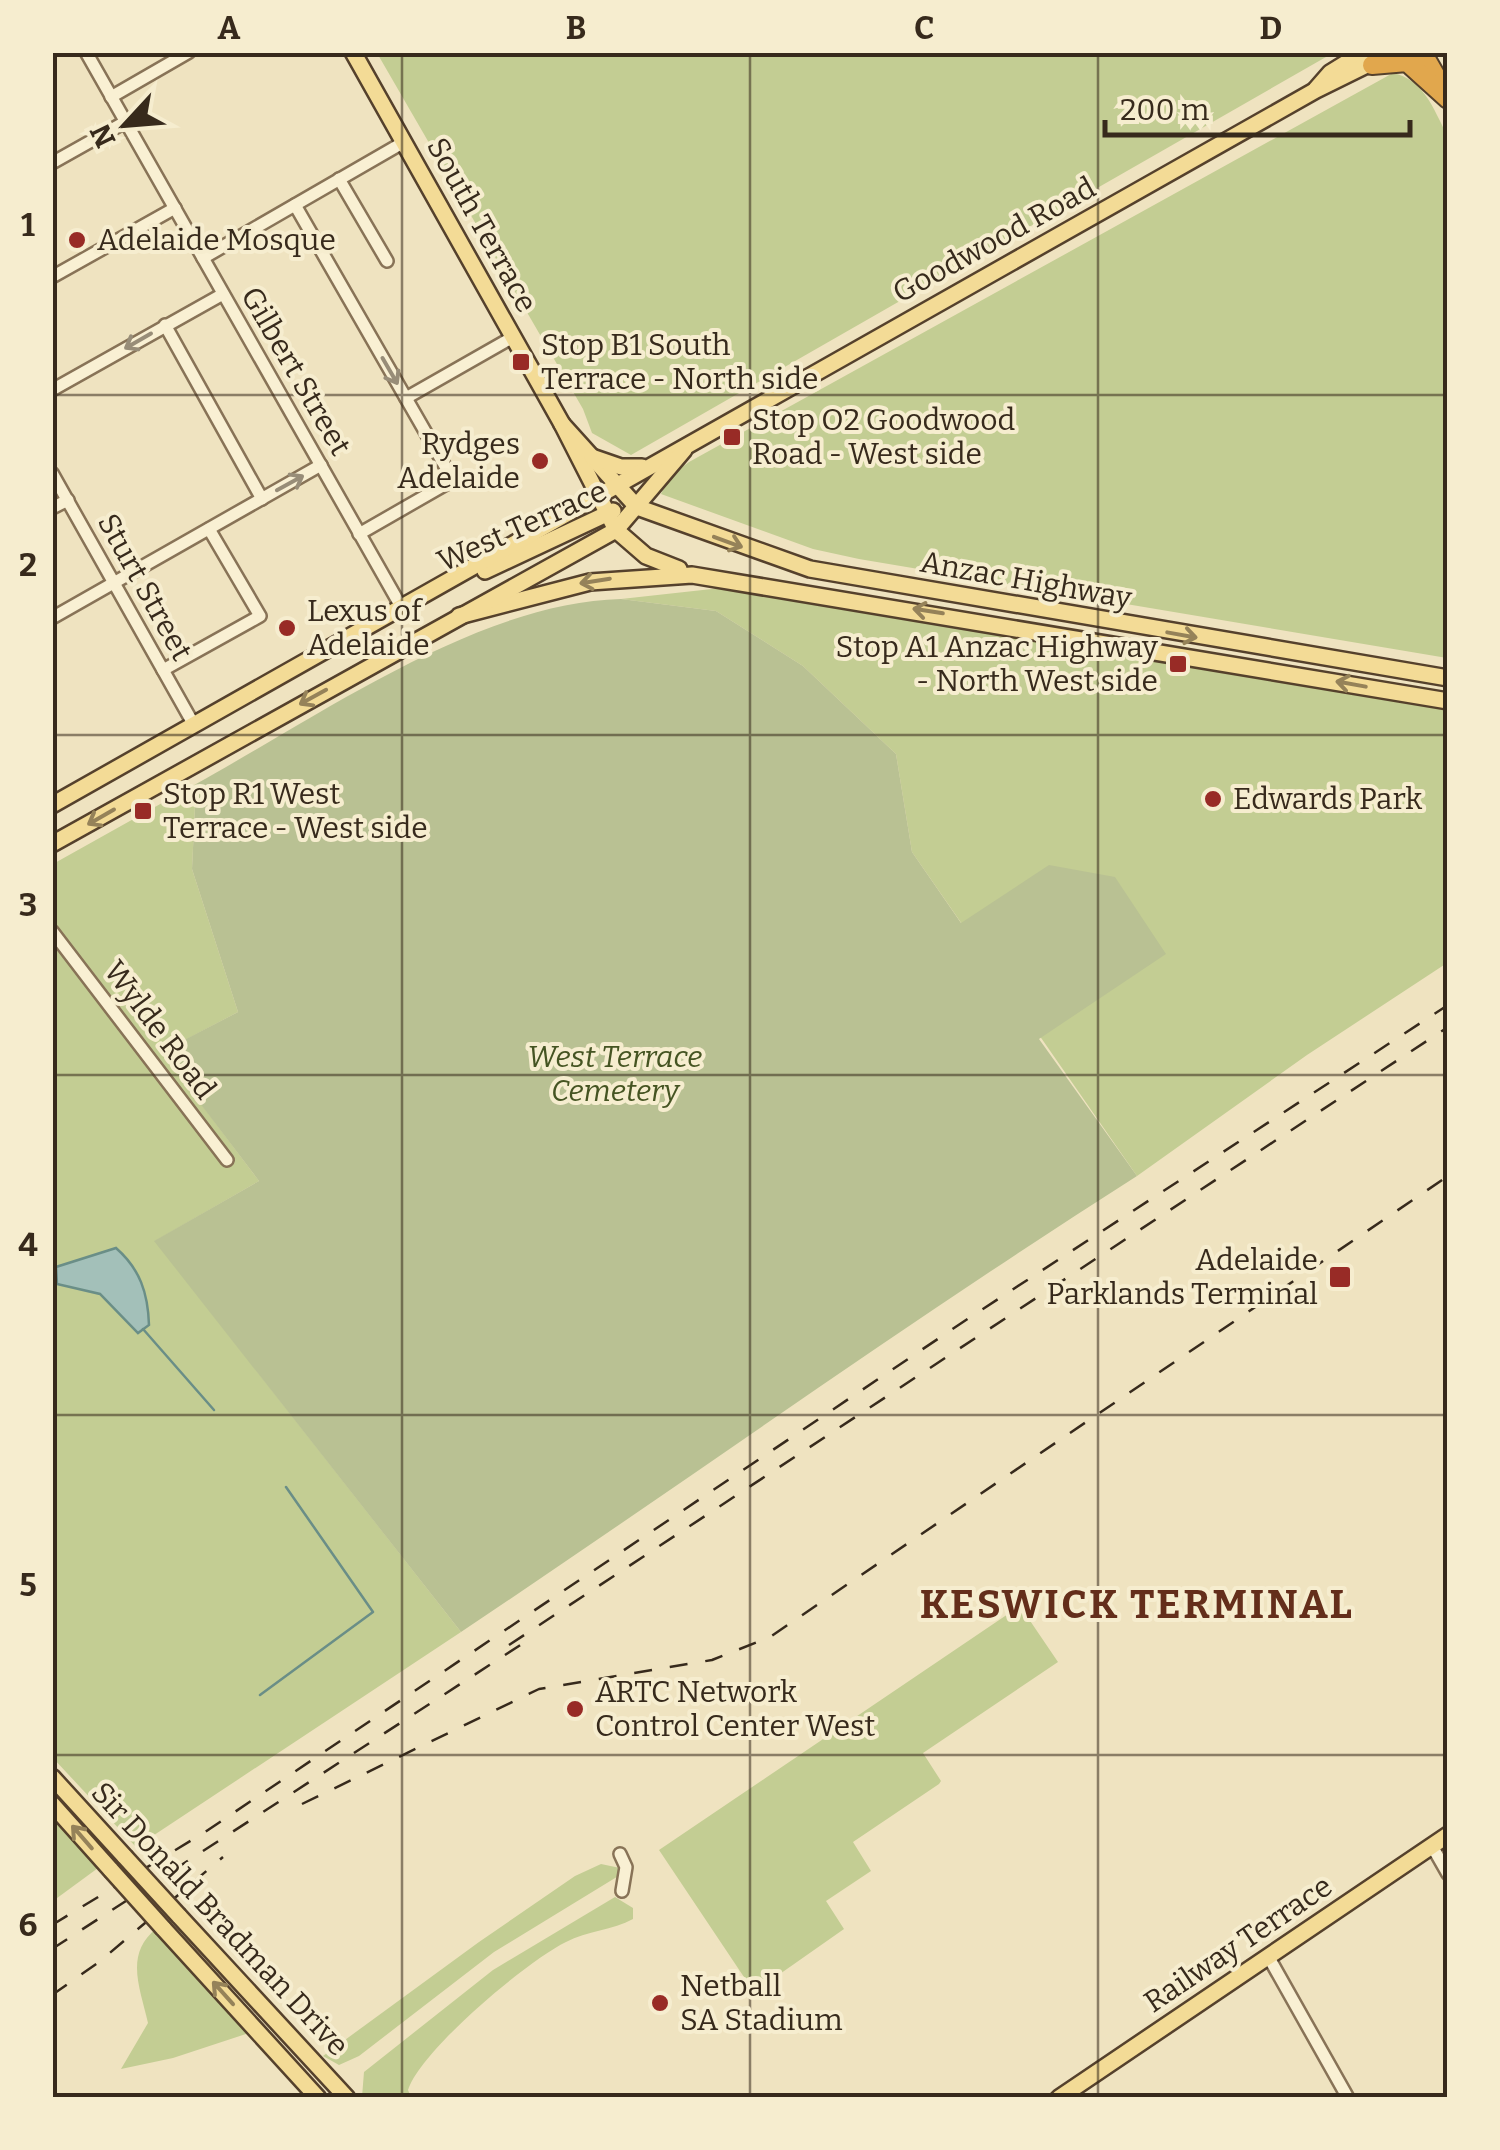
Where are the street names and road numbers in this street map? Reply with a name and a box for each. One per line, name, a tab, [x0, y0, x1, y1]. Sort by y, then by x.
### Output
street label: South Terrace	[419, 131, 545, 319]
street label: Goodwood Road	[886, 169, 1102, 311]
street label: Gilbert Street	[233, 280, 359, 462]
street label: West Terrace	[432, 473, 612, 579]
street label: Sturt Street	[90, 507, 200, 667]
street label: Anzac Highway	[918, 544, 1135, 616]
street label: Wylde Road	[96, 954, 224, 1106]
street label: Sir Donald Bradman Drive	[84, 1775, 356, 2063]
street label: Railway Terrace	[1137, 1868, 1339, 2020]

